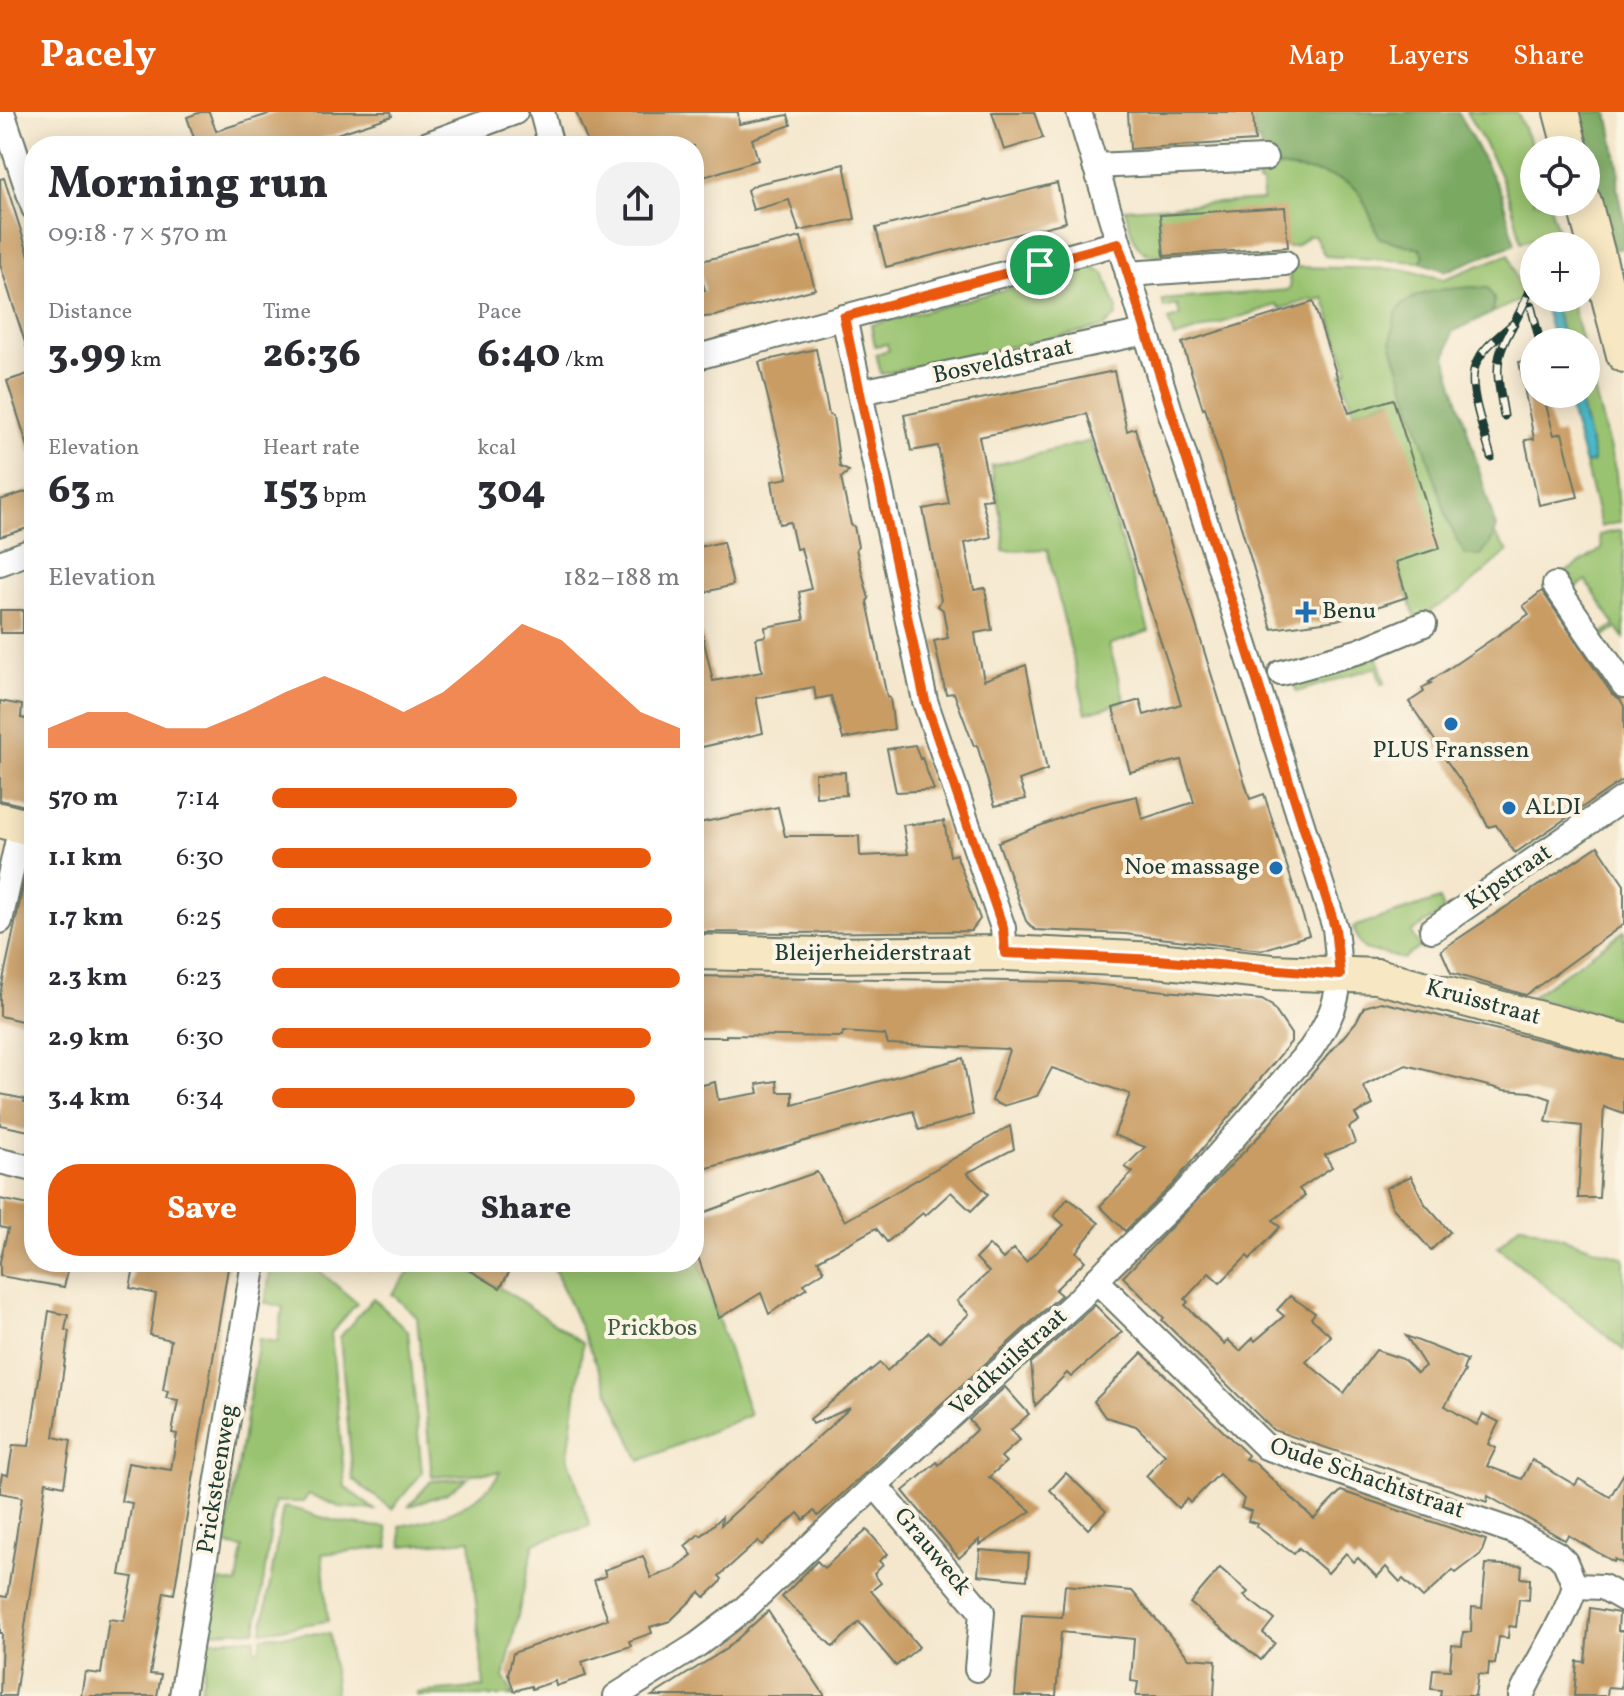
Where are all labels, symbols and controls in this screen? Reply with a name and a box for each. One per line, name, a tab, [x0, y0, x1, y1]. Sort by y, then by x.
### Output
text: Pacely	[40, 30, 156, 83]
text: Map	[1288, 37, 1344, 76]
text: Layers	[1388, 37, 1469, 76]
text: Share	[1513, 37, 1584, 76]
map controls	[1520, 136, 1600, 408]
button: locate	[1520, 136, 1600, 216]
text: Morning run	[48, 155, 328, 216]
button: share	[596, 162, 680, 246]
text: 09:18 · 7 × 570 m	[48, 216, 228, 252]
pin	[1006, 231, 1074, 299]
button: +	[1520, 232, 1600, 312]
icon: arrive	[1018, 243, 1062, 287]
text: Distance	[48, 297, 132, 328]
text: Time	[263, 297, 311, 328]
text: Pace	[477, 297, 521, 328]
text: 3.99	[48, 328, 126, 384]
text: 26:36	[263, 328, 361, 384]
text: 6:40	[477, 328, 561, 384]
button: −	[1520, 328, 1600, 408]
street label: Bosveldstraat	[930, 331, 1076, 393]
text: km	[126, 345, 162, 376]
text: /km	[561, 345, 604, 376]
text: Elevation	[48, 433, 139, 464]
text: Heart rate	[263, 433, 360, 464]
text: kcal	[477, 433, 516, 464]
text: 63	[48, 464, 91, 520]
text: 153	[263, 464, 319, 520]
text: 304	[477, 464, 546, 520]
text: m	[91, 481, 115, 512]
text: bpm	[319, 481, 367, 512]
text: Elevation	[48, 560, 156, 596]
text: 182–188 m	[563, 560, 680, 596]
place label: Benu	[1322, 595, 1376, 629]
marker: Benu	[1297, 603, 1315, 621]
marker: PLUS Franssen	[1442, 715, 1460, 733]
place label: PLUS Franssen	[1373, 734, 1529, 768]
text: 570 m	[48, 780, 118, 816]
text: 7:14	[176, 780, 220, 816]
place label: ALDI	[1525, 791, 1581, 825]
marker: ALDI	[1500, 799, 1518, 817]
street label: Kipstraat	[1459, 837, 1559, 919]
text: 1.1 km	[48, 840, 122, 876]
text: 6:30	[176, 840, 224, 876]
place label: Noe massage	[1124, 851, 1260, 885]
marker: Noe massage	[1267, 859, 1285, 877]
text: 1.7 km	[48, 900, 124, 936]
text: 6:25	[176, 900, 222, 936]
street label: Bleijerheiderstraat	[774, 937, 972, 971]
text: 2.3 km	[48, 960, 128, 996]
text: 6:23	[176, 960, 222, 996]
street label: Kruisstraat	[1422, 971, 1544, 1035]
text: 2.9 km	[48, 1020, 129, 1056]
text: 6:30	[176, 1020, 224, 1056]
text: 3.4 km	[48, 1080, 131, 1116]
text: 6:34	[176, 1080, 224, 1116]
button: Save	[48, 1164, 356, 1256]
button: Share	[372, 1164, 680, 1256]
street label: Veldkuilstraat	[943, 1301, 1075, 1425]
park label: Prickbos	[607, 1312, 697, 1346]
street label: Pricksteenweg	[189, 1402, 247, 1556]
street label: Oude Schachtstraat	[1265, 1430, 1469, 1528]
street label: Grauweck	[885, 1501, 979, 1603]

